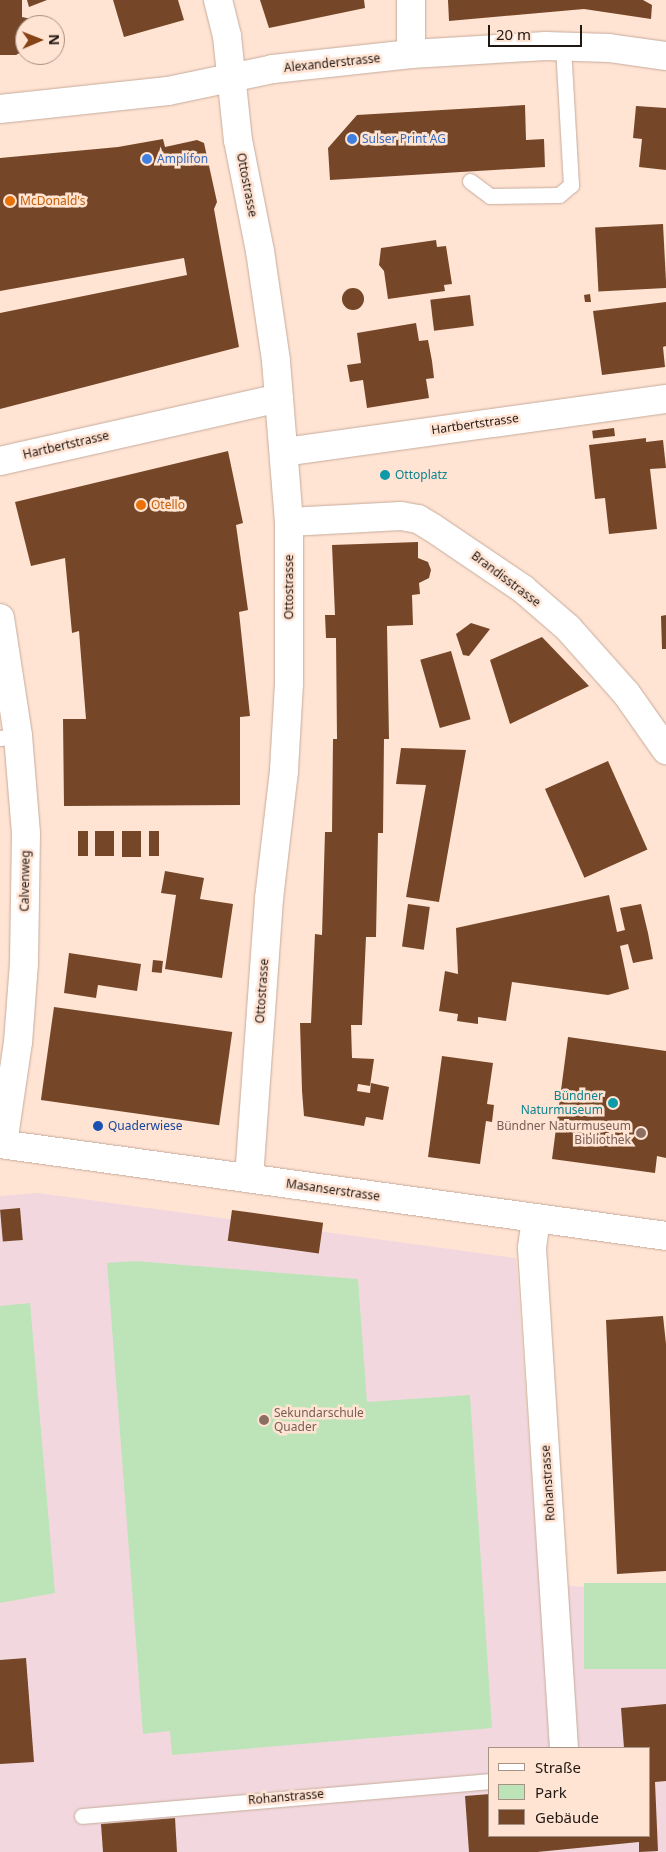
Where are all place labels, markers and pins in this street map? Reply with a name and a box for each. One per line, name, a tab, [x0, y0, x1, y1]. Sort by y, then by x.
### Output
place label: Sulser Print AG	[362, 132, 446, 146]
marker: Sulser Print AG	[346, 133, 358, 145]
place label: Amplifon	[157, 152, 208, 166]
marker: Amplifon	[141, 153, 153, 165]
place label: McDonald's	[20, 194, 85, 208]
marker: McDonald's	[4, 195, 16, 207]
place label: Ottoplatz	[395, 468, 447, 482]
marker: Ottoplatz	[379, 469, 391, 481]
place label: Otello	[151, 498, 185, 512]
marker: Otello	[135, 499, 147, 511]
place label: Bündner Naturmuseum	[521, 1089, 603, 1117]
marker: Bündner Naturmuseum	[607, 1097, 619, 1109]
place label: Quaderwiese	[108, 1119, 182, 1133]
place label: Bündner Naturmuseum Bibliothek	[496, 1119, 631, 1147]
marker: Quaderwiese	[92, 1120, 104, 1132]
marker: Bündner Naturmuseum Bibliothek	[635, 1127, 647, 1139]
place label: Sekundarschule Quader	[274, 1406, 364, 1434]
marker: Sekundarschule Quader	[258, 1414, 270, 1426]

